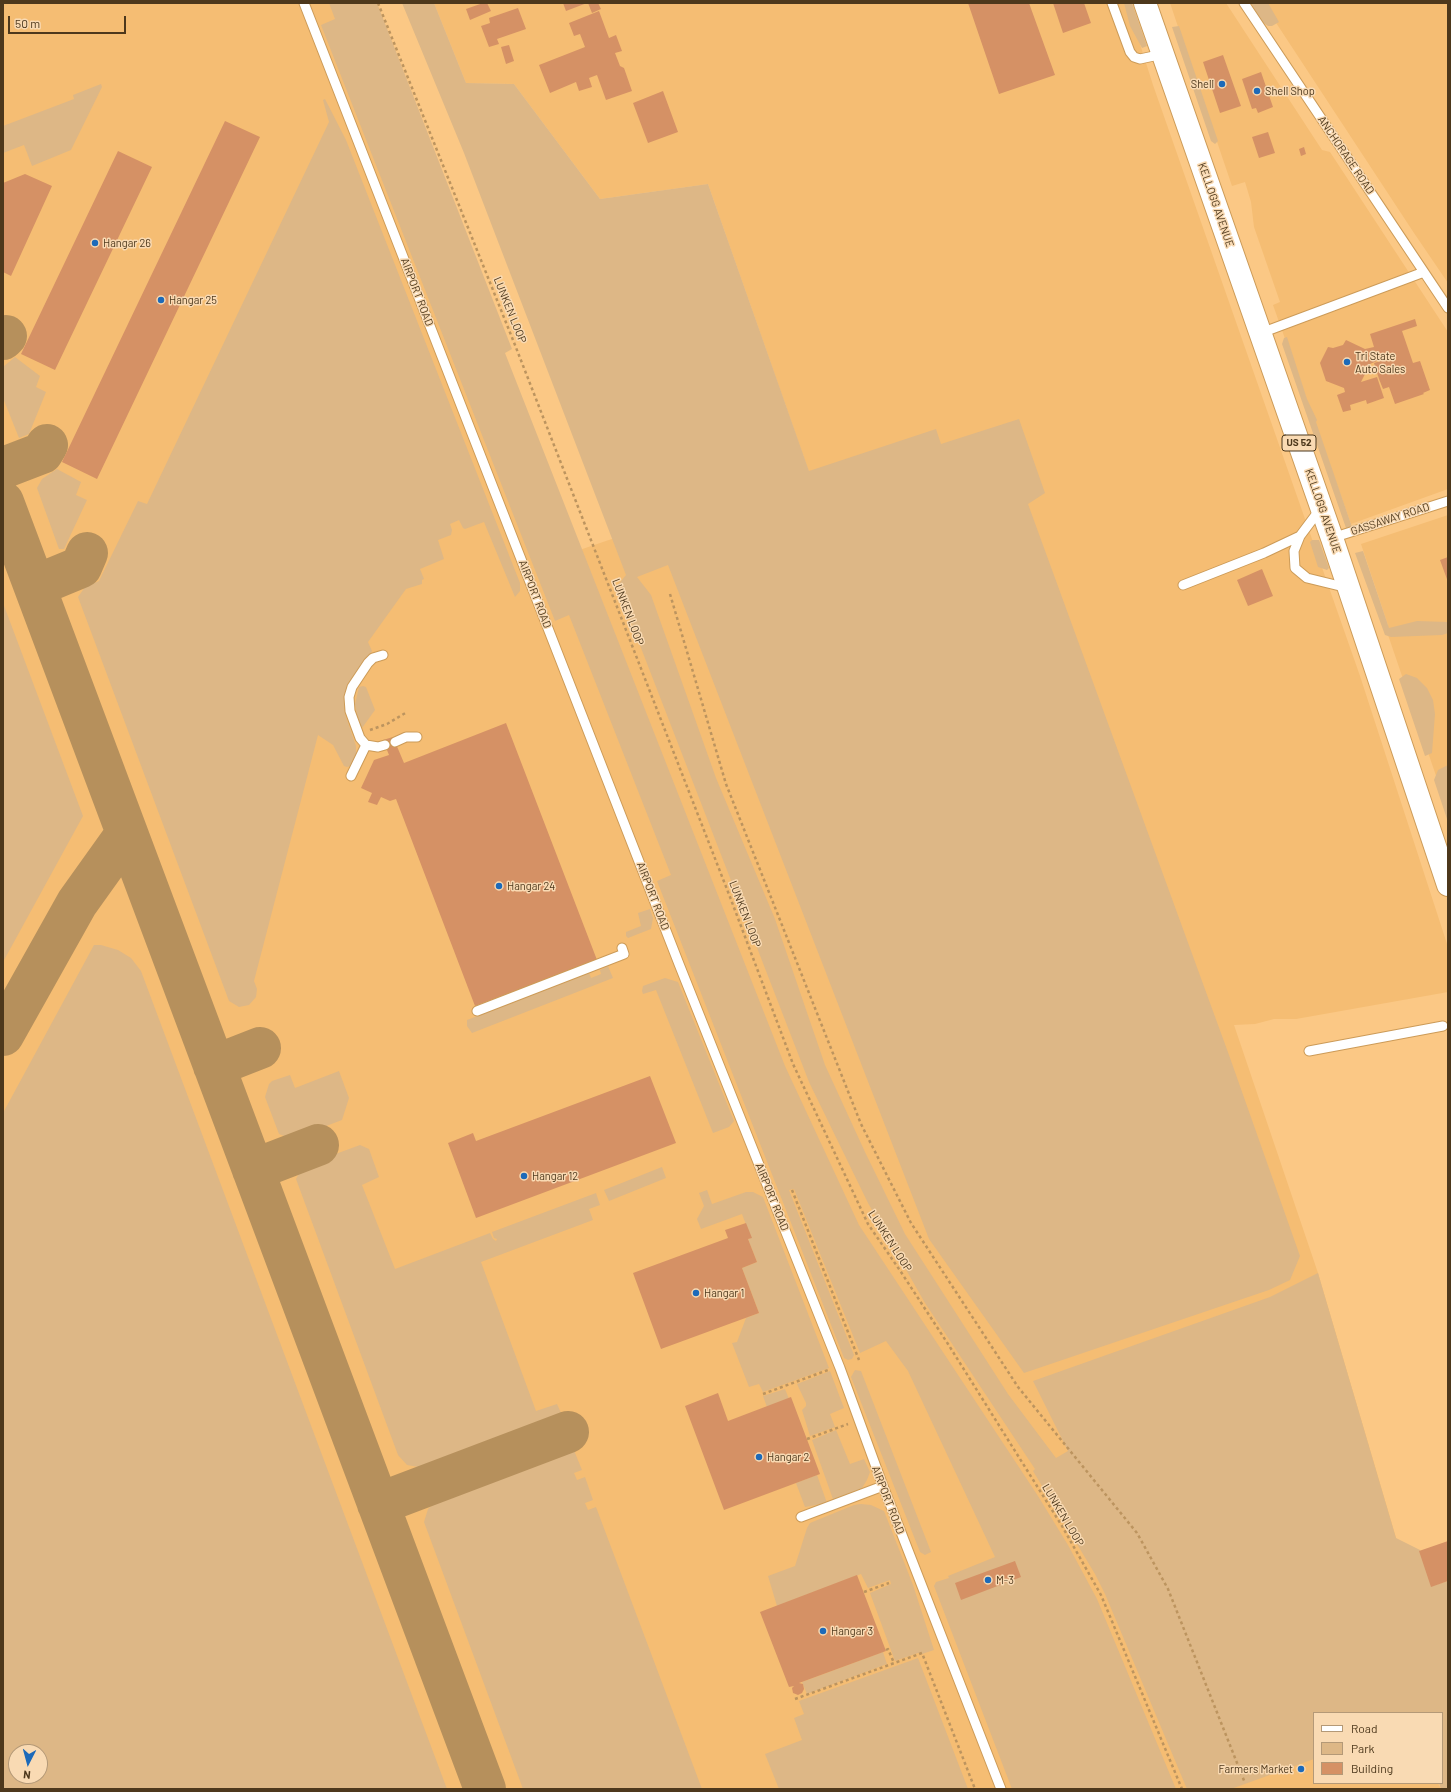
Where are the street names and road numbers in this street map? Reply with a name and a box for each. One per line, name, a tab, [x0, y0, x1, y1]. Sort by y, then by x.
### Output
street label: ANCHORAGE ROAD	[1315, 114, 1377, 196]
street label: KELLOGG AVENUE	[1195, 161, 1237, 249]
street label: AIRPORT ROAD	[398, 256, 436, 328]
street label: LUNKEN LOOP	[491, 275, 529, 345]
road number: US 52	[1282, 435, 1316, 451]
street label: KELLOGG AVENUE	[1302, 467, 1344, 555]
street label: GASSAWAY ROAD	[1349, 500, 1431, 538]
street label: AIRPORT ROAD	[516, 558, 554, 630]
street label: LUNKEN LOOP	[609, 577, 647, 647]
street label: AIRPORT ROAD	[634, 860, 672, 932]
street label: LUNKEN LOOP	[726, 879, 764, 949]
street label: AIRPORT ROAD	[752, 1161, 792, 1233]
street label: LUNKEN LOOP	[865, 1208, 915, 1274]
street label: AIRPORT ROAD	[869, 1464, 907, 1536]
street label: LUNKEN LOOP	[1039, 1481, 1087, 1549]

